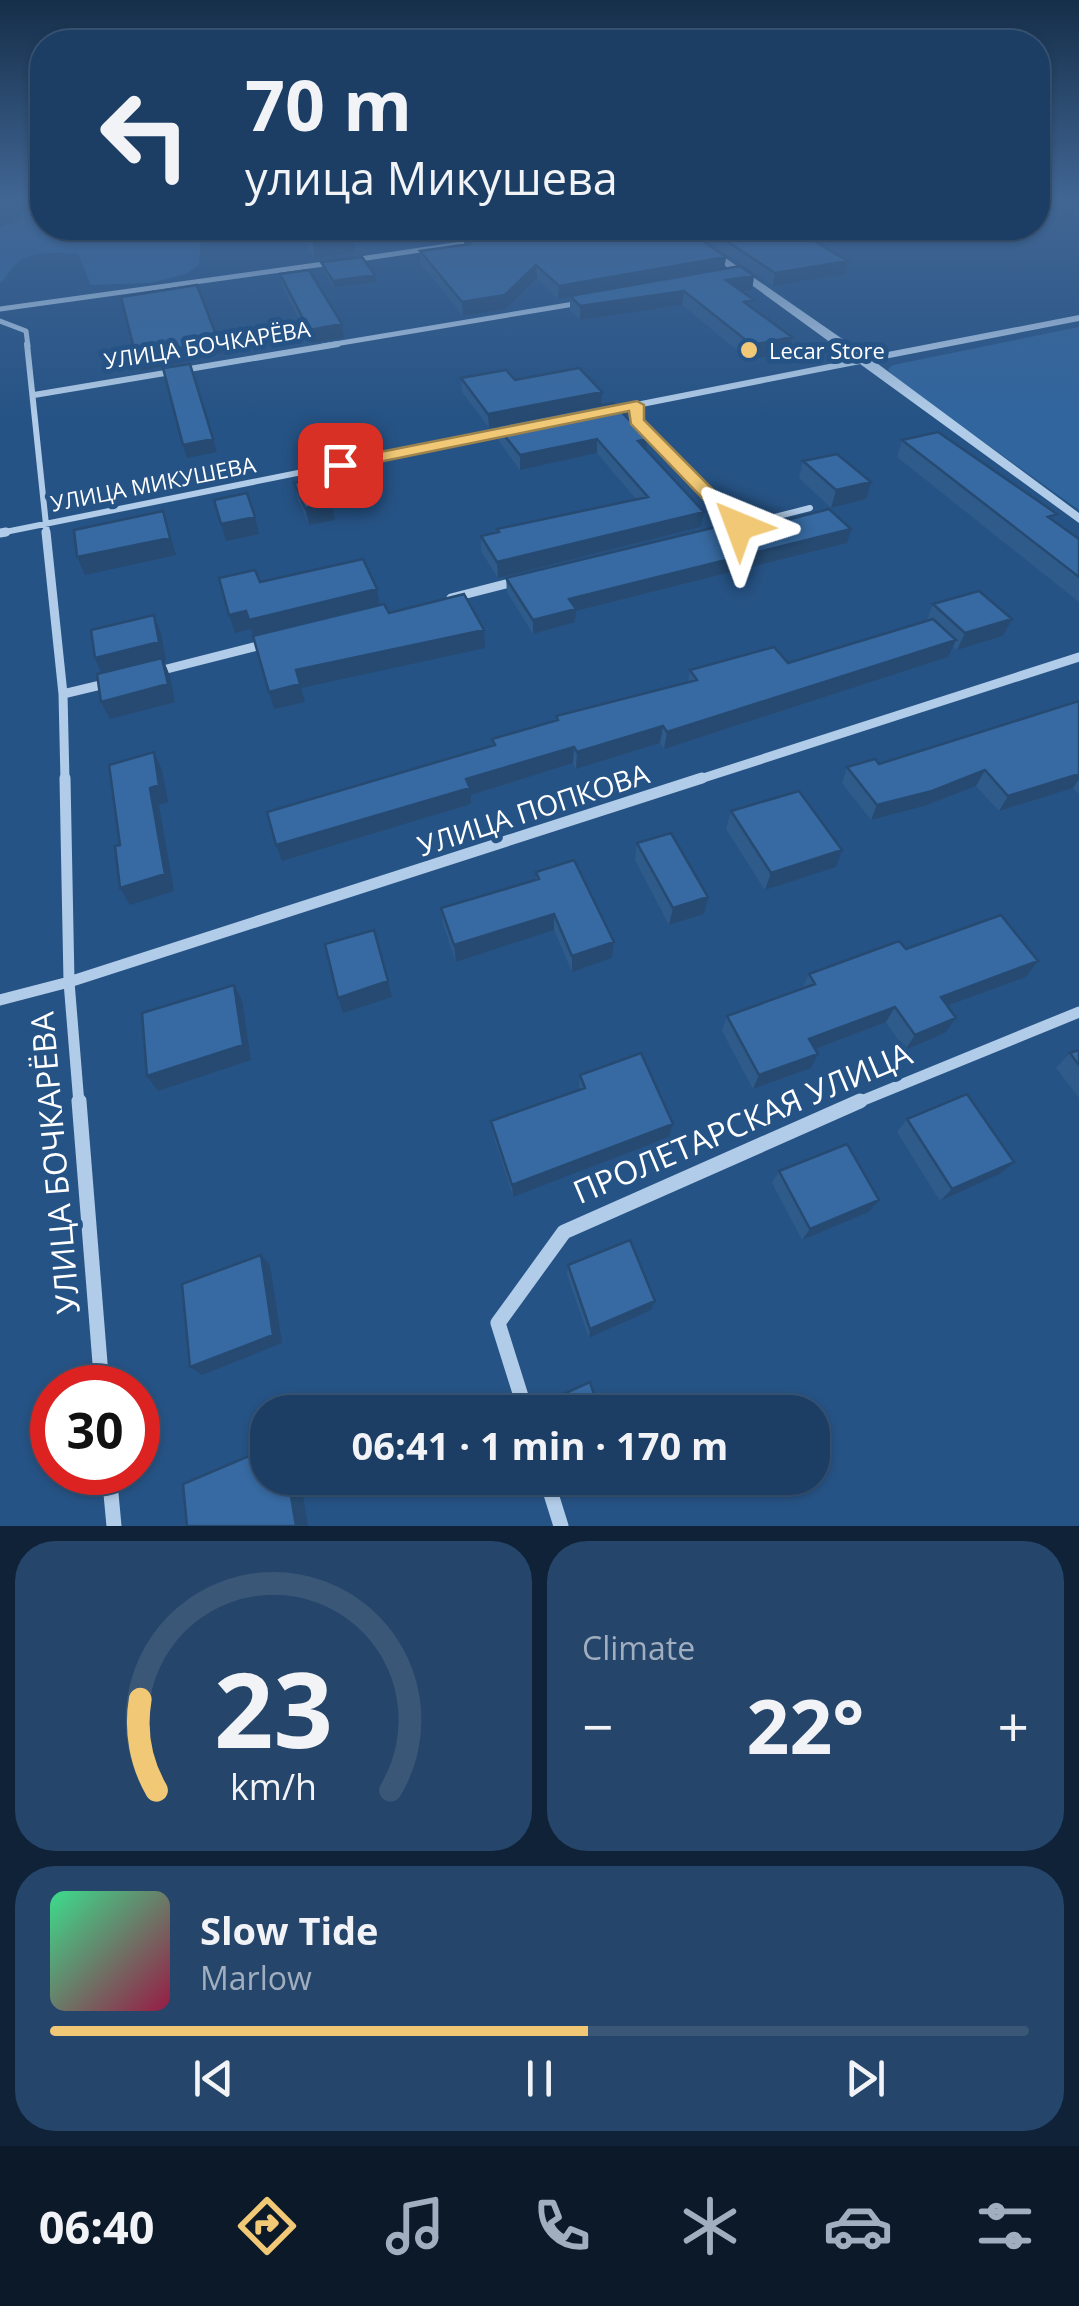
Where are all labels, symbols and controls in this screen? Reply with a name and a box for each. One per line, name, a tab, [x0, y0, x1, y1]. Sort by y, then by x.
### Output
text: 70 m	[245, 56, 412, 152]
icon: left	[80, 70, 210, 200]
text: улица Микушева	[245, 147, 618, 208]
street label: УЛИЦА БОЧКАРЁВА	[102, 313, 312, 375]
place label: Lecar Store	[769, 335, 885, 365]
marker: Lecar Store	[738, 339, 760, 361]
pin	[298, 423, 383, 508]
icon: arrive	[313, 438, 368, 493]
street label: УЛИЦА МИКУШЕВА	[48, 448, 258, 518]
position arrow	[687, 474, 791, 578]
street label: УЛИЦА ПОПКОВА	[412, 754, 654, 864]
street label: УЛИЦА БОЧКАРЁВА	[19, 1009, 89, 1316]
street label: ПРОЛЕТАРСКАЯ УЛИЦА	[566, 1031, 918, 1213]
speed limit sign: 30	[30, 1365, 160, 1495]
text: 06:41 · 1 min · 170 m	[352, 1419, 728, 1471]
text: Climate	[582, 1626, 695, 1669]
text: 23	[214, 1637, 333, 1778]
text: 22°	[747, 1674, 864, 1776]
text: −	[582, 1688, 613, 1763]
text: +	[998, 1688, 1029, 1763]
text: km/h	[230, 1762, 317, 1810]
text: Slow Tide	[200, 1904, 379, 1956]
text: Marlow	[200, 1956, 312, 1999]
icon: previous	[186, 2051, 241, 2106]
icon: pause	[512, 2051, 567, 2106]
icon: next	[838, 2051, 893, 2106]
icon: directions	[232, 2191, 302, 2261]
icon: music	[380, 2191, 450, 2261]
icon: phone	[527, 2191, 597, 2261]
icon: climate	[675, 2191, 745, 2261]
icon: car	[823, 2191, 893, 2261]
icon: filters	[970, 2191, 1040, 2261]
text: 06:40	[39, 2196, 155, 2257]

